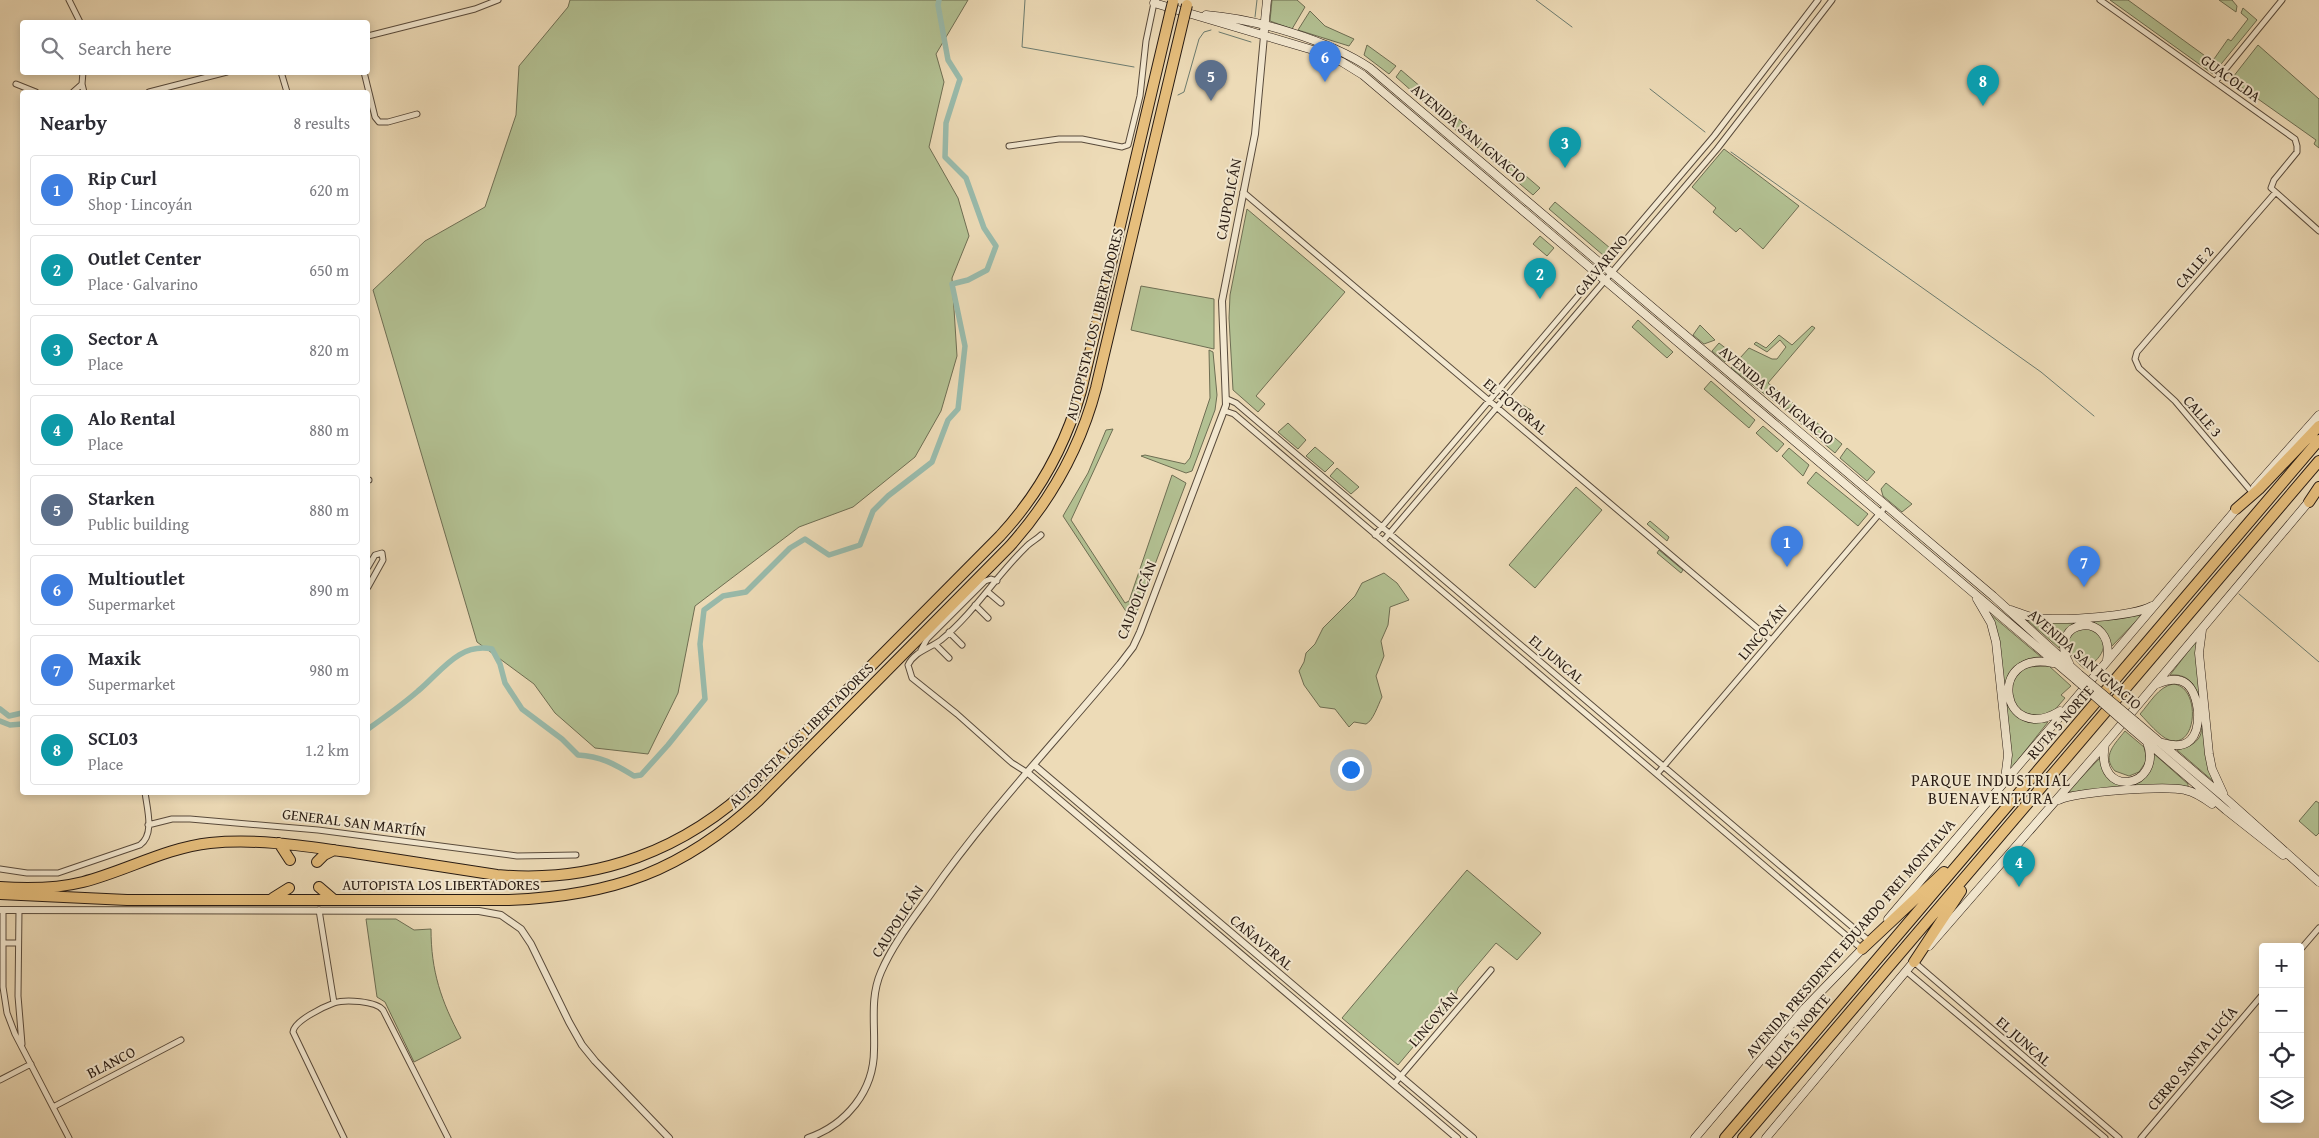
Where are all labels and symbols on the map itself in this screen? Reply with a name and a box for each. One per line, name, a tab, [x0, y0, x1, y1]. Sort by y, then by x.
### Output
pin: 6	[1309, 41, 1341, 82]
street label: GUACOLDA	[2197, 49, 2265, 107]
pin: 5	[1195, 60, 1227, 101]
pin: 8	[1967, 65, 1999, 106]
street label: AVENIDA SAN IGNACIO	[1407, 79, 1531, 187]
pin: 3	[1549, 127, 1581, 168]
street label: CAUPOLICÁN	[1210, 156, 1246, 241]
street label: AUTOPISTA LOS LIBERTADORES	[1060, 226, 1128, 422]
street label: GALVARINO	[1569, 230, 1633, 300]
street label: CALLE 2	[2170, 241, 2218, 293]
pin: 2	[1524, 258, 1556, 299]
street label: AVENIDA SAN IGNACIO	[1715, 341, 1839, 449]
street label: EL TOTORAL	[1479, 373, 1553, 440]
street label: CALLE 3	[2179, 390, 2227, 442]
pin: 1	[1771, 526, 1803, 567]
pin: 7	[2068, 546, 2100, 587]
street label: CAUPOLICÁN	[1111, 558, 1161, 642]
street label: LINCOYÁN	[1733, 600, 1792, 664]
street label: AVENIDA SAN IGNACIO	[2024, 604, 2146, 714]
street label: EL JUNCAL	[1525, 630, 1590, 689]
street label: AUTOPISTA LOS LIBERTADORES	[724, 658, 878, 812]
street label: RUTA 5 NORTE	[2022, 680, 2098, 764]
your location	[1338, 757, 1364, 783]
district label: PARQUE INDUSTRIAL BUENAVENTURA	[1911, 768, 2071, 810]
street label: GENERAL SAN MARTÍN	[281, 803, 427, 841]
street label: AVENIDA PRESIDENTE EDUARDO FREI MONTALVA	[1740, 814, 1960, 1062]
pin: 4	[2003, 846, 2035, 887]
street label: AUTOPISTA LOS LIBERTADORES	[342, 874, 540, 895]
street label: CAUPOLICÁN	[866, 881, 928, 961]
street label: CAÑAVERAL	[1226, 909, 1299, 975]
street label: LINCOYÁN	[1403, 987, 1463, 1051]
street label: RUTA 5 NORTE	[1759, 989, 1835, 1073]
street label: CERRO SANTA LUCÍA	[2142, 1001, 2242, 1115]
street label: EL JUNCAL	[1992, 1011, 2057, 1071]
street label: BLANCO	[83, 1041, 139, 1083]

